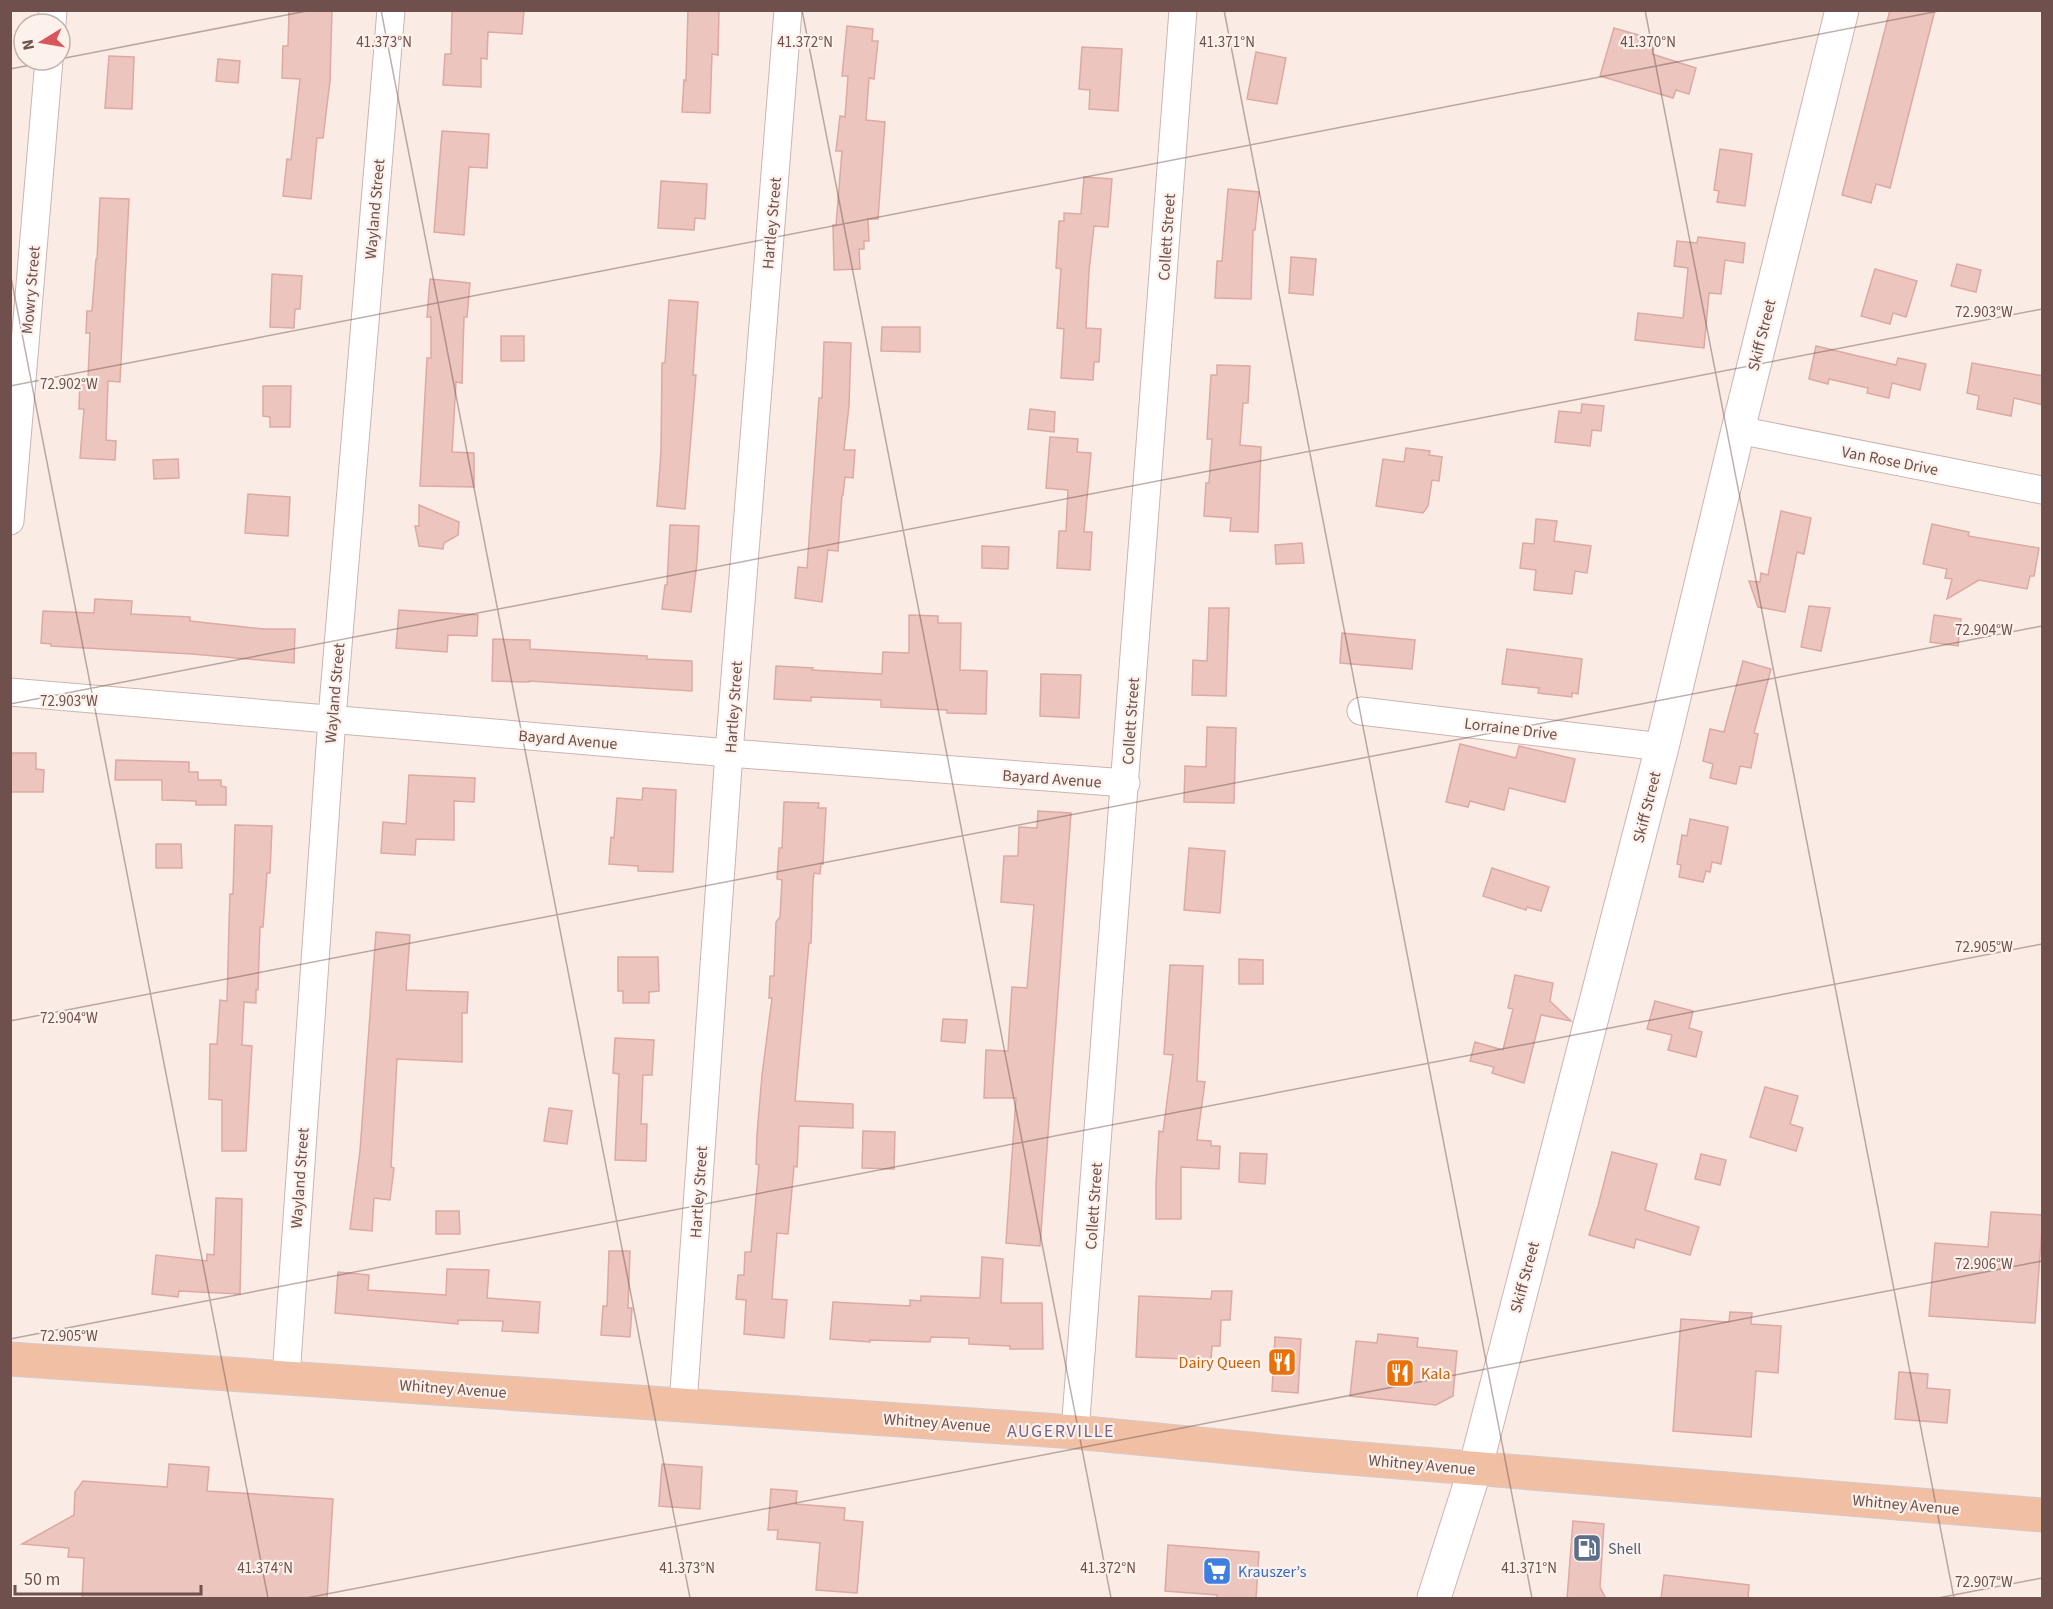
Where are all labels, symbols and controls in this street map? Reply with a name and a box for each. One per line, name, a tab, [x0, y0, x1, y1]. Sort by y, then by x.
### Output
north arrow	[12, 12, 72, 72]
text: 41.373°N	[356, 32, 412, 53]
text: 41.372°N	[777, 32, 833, 53]
text: 41.371°N	[1199, 32, 1255, 53]
text: 41.370°N	[1620, 32, 1676, 53]
text: N	[16, 37, 40, 52]
street label: Wayland Street	[360, 157, 390, 260]
street label: Hartley Street	[757, 176, 787, 270]
street label: Collett Street	[1153, 192, 1181, 281]
street label: Mowry Street	[16, 244, 46, 335]
street label: Skiff Street	[1742, 297, 1782, 373]
text: 72.903°W	[1955, 302, 2013, 323]
text: 72.902°W	[40, 374, 98, 395]
street label: Van Rose Drive	[1840, 441, 1940, 481]
text: 72.904°W	[1955, 620, 2013, 641]
street label: Wayland Street	[320, 641, 350, 744]
street label: Hartley Street	[720, 660, 748, 754]
street label: Collett Street	[1117, 676, 1145, 765]
text: 72.903°W	[40, 691, 98, 712]
street label: Lorraine Drive	[1463, 712, 1559, 746]
street label: Bayard Avenue	[517, 725, 618, 755]
street label: Bayard Avenue	[1002, 765, 1102, 793]
street label: Skiff Street	[1627, 769, 1667, 845]
text: 72.905°W	[1955, 937, 2013, 958]
text: 72.904°W	[40, 1008, 98, 1029]
street label: Wayland Street	[286, 1126, 315, 1229]
street label: Hartley Street	[685, 1145, 713, 1239]
street label: Collett Street	[1080, 1161, 1108, 1250]
street label: Skiff Street	[1505, 1239, 1545, 1315]
text: 72.906°W	[1955, 1254, 2013, 1275]
text: 72.905°W	[40, 1326, 98, 1347]
restaurant icon: Dairy Queen	[1266, 1346, 1298, 1378]
place label: Dairy Queen	[1179, 1352, 1261, 1374]
restaurant icon: Kala	[1384, 1357, 1416, 1389]
place label: Kala	[1421, 1363, 1450, 1385]
street label: Whitney Avenue	[399, 1374, 507, 1404]
street label: Whitney Avenue	[883, 1408, 991, 1438]
district label: AUGERVILLE	[1007, 1419, 1115, 1444]
street label: Whitney Avenue	[1367, 1449, 1476, 1481]
street label: Whitney Avenue	[1851, 1489, 1960, 1521]
fuel station icon: Shell	[1571, 1532, 1603, 1564]
place label: Shell	[1608, 1538, 1641, 1560]
supermarket icon: Krauszer’s	[1201, 1555, 1233, 1587]
scale bar	[15, 1558, 201, 1596]
text: 41.374°N	[237, 1558, 293, 1579]
text: 41.373°N	[659, 1558, 715, 1579]
text: 41.372°N	[1080, 1558, 1136, 1579]
text: 41.371°N	[1501, 1558, 1557, 1579]
place label: Krauszer’s	[1238, 1561, 1307, 1583]
text: 50 m	[24, 1567, 60, 1592]
text: 72.907°W	[1955, 1572, 2013, 1593]

